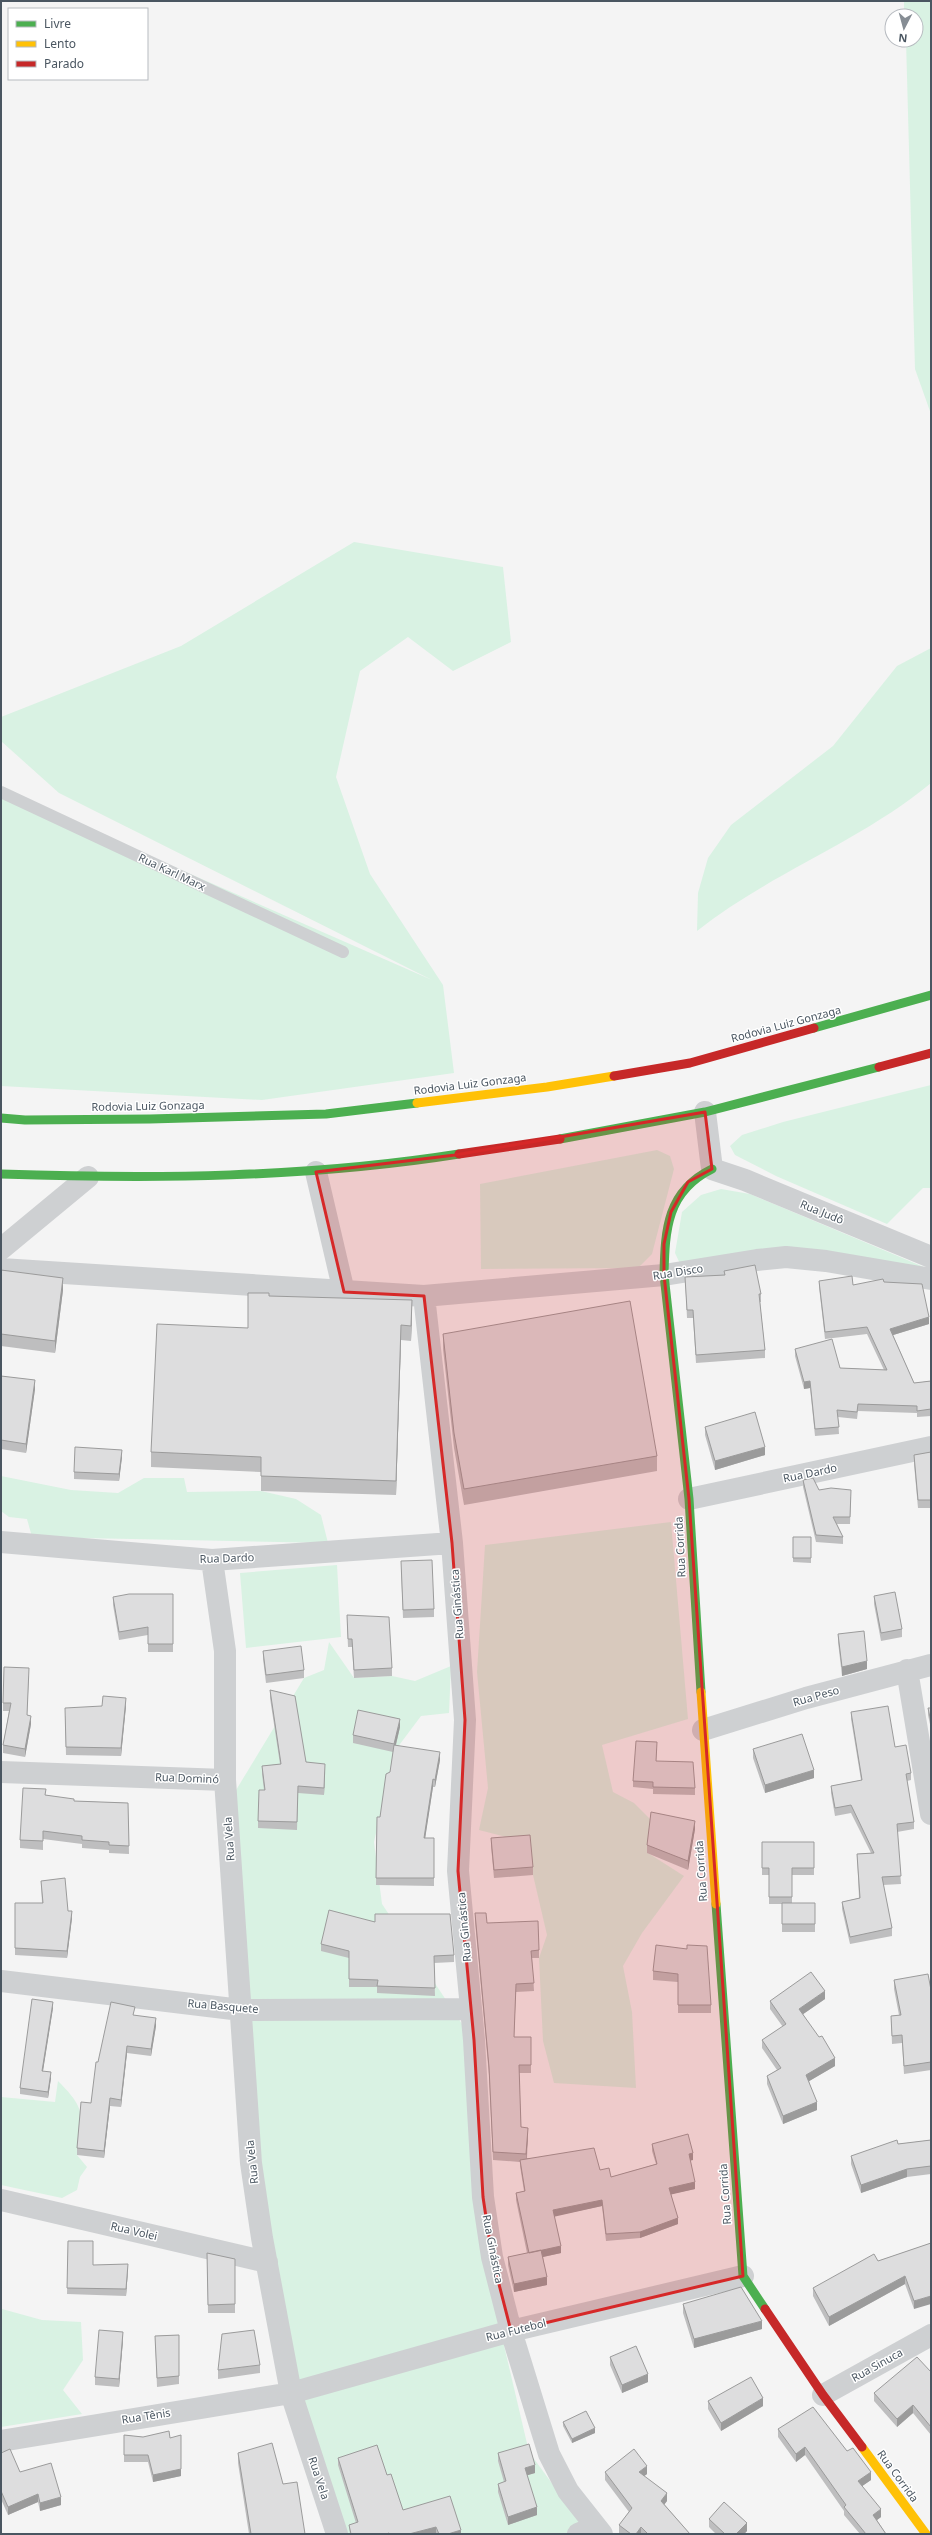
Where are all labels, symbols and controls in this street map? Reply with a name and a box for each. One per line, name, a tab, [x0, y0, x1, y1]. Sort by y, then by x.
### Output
legend	[8, 8, 148, 80]
north arrow	[884, 8, 924, 48]
text: Livre	[44, 15, 71, 32]
text: N	[898, 31, 908, 46]
text: Lento	[44, 35, 76, 52]
text: Parado	[44, 55, 84, 72]
street label: Rua Karl Marx	[136, 849, 208, 894]
street label: Rodovia Luiz Gonzaga	[729, 1002, 843, 1045]
street label: Rodovia Luiz Gonzaga	[413, 1069, 527, 1098]
street label: Rodovia Luiz Gonzaga	[91, 1097, 205, 1114]
street label: Rua Judô	[798, 1196, 847, 1227]
street label: Rua Disco	[652, 1260, 704, 1283]
street label: Rua Dardo	[782, 1459, 838, 1486]
street label: Rua Corrida	[670, 1516, 689, 1578]
street label: Rua Dardo	[199, 1549, 255, 1566]
street label: Rua Ginástica	[447, 1569, 466, 1639]
street label: Rua Peso	[791, 1682, 841, 1709]
street label: Rua Dominó	[155, 1769, 220, 1786]
street label: Rua Vela	[219, 1816, 238, 1862]
street label: Rua Corrida	[691, 1840, 710, 1902]
street label: Rua Ginástica	[453, 1892, 474, 1963]
street label: Rua Basquete	[187, 1995, 259, 2016]
street label: Rua Vela	[242, 2139, 261, 2185]
street label: Rua Corrida	[715, 2163, 734, 2225]
street label: Rua Ginástica	[479, 2213, 508, 2285]
street label: Rua Volei	[109, 2218, 159, 2243]
street label: Rua Futebol	[484, 2315, 548, 2344]
street label: Rua Sinuca	[848, 2344, 905, 2385]
street label: Rua Tênis	[120, 2404, 171, 2427]
street label: Rua Corrida	[874, 2447, 922, 2505]
street label: Rua Vela	[306, 2454, 333, 2501]

